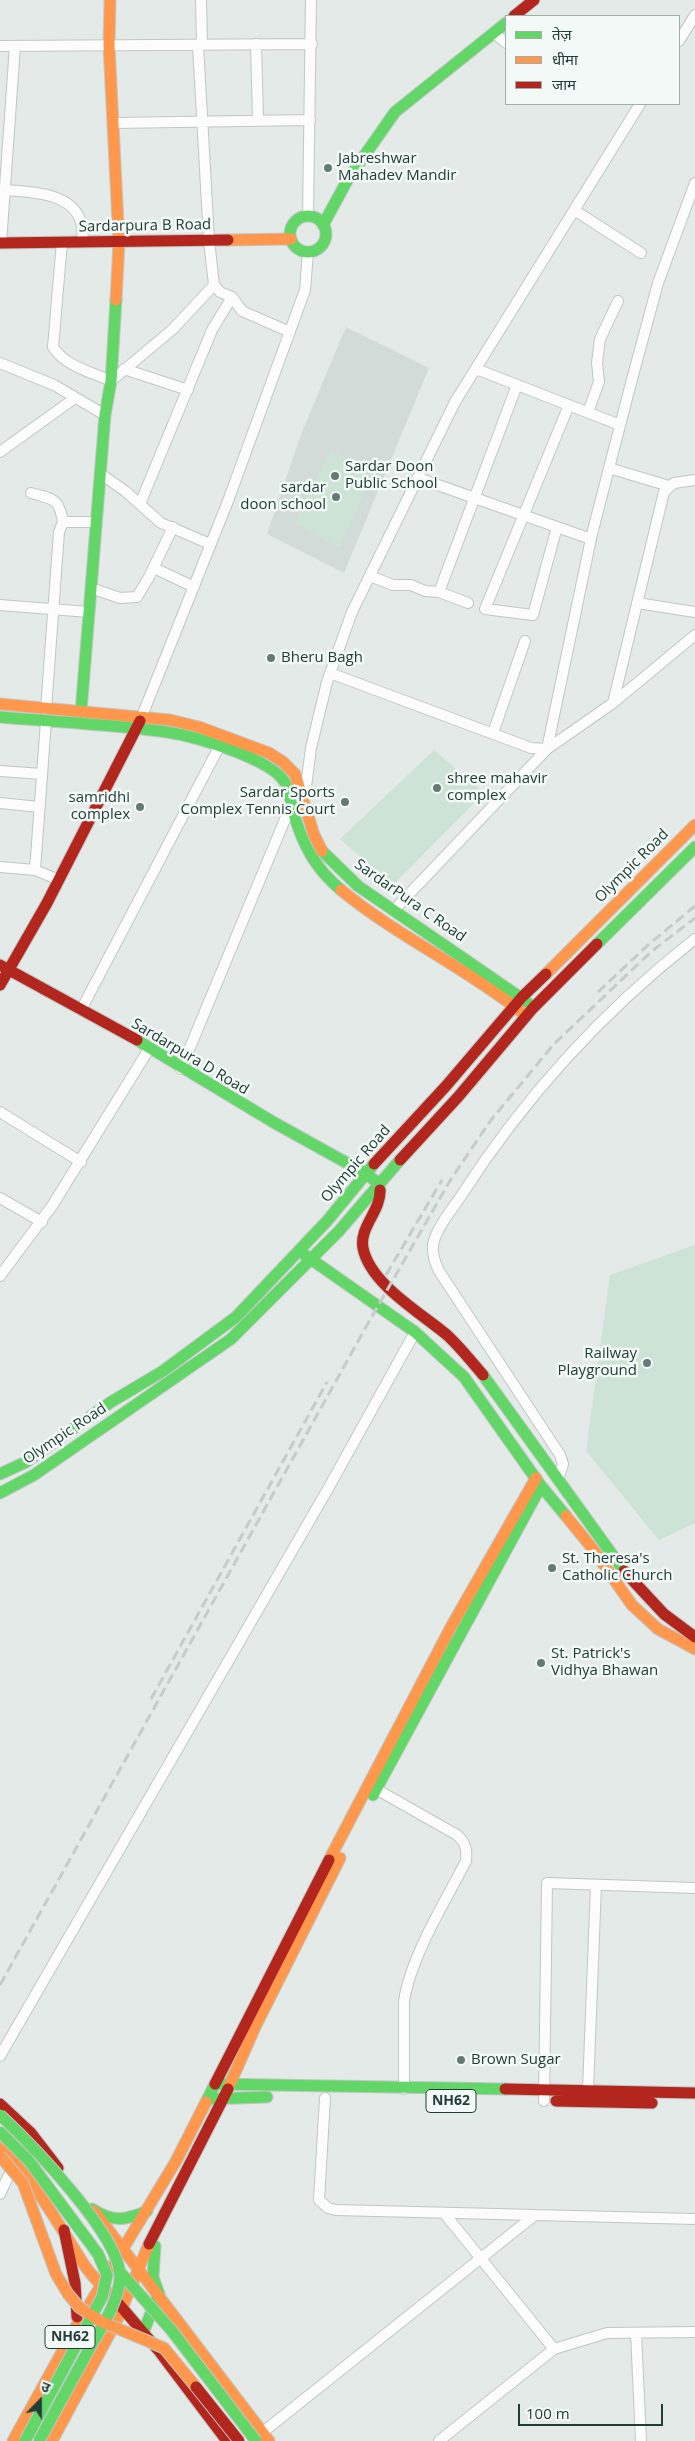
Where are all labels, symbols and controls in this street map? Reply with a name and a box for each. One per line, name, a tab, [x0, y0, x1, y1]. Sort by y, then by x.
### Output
legend	[505, 15, 680, 105]
text: तेज़	[552, 24, 572, 44]
text: धीमा	[552, 49, 578, 69]
text: जाम	[552, 74, 576, 94]
place label: Jabreshwar Mahadev Mandir	[338, 150, 456, 185]
marker: Jabreshwar Mahadev Mandir	[322, 162, 334, 174]
street label: Sardarpura B Road	[79, 216, 211, 236]
place label: Sardar Doon Public School	[345, 458, 437, 493]
marker: Sardar Doon Public School	[329, 470, 341, 482]
place label: sardar doon school	[240, 479, 326, 514]
marker: sardar doon school	[330, 491, 342, 503]
place label: Bheru Bagh	[281, 649, 363, 667]
marker: Bheru Bagh	[265, 652, 277, 664]
place label: shree mahavir complex	[447, 770, 547, 805]
marker: shree mahavir complex	[431, 782, 443, 794]
place label: Sardar Sports Complex Tennis Court	[180, 784, 335, 819]
place label: samridhi complex	[69, 789, 130, 824]
marker: Sardar Sports Complex Tennis Court	[339, 796, 351, 808]
marker: samridhi complex	[134, 801, 146, 813]
street label: Olympic Road	[591, 825, 673, 907]
street label: SardarPura C Road	[351, 856, 469, 946]
street label: Sardarpura D Road	[128, 1015, 252, 1099]
street label: Olympic Road	[317, 1122, 395, 1206]
place label: Railway Playground	[557, 1345, 637, 1380]
marker: Railway Playground	[641, 1357, 653, 1369]
street label: Olympic Road	[20, 1400, 110, 1468]
place label: St. Theresa's Catholic Church	[562, 1550, 672, 1585]
marker: St. Theresa's Catholic Church	[546, 1562, 558, 1574]
place label: St. Patrick's Vidhya Bhawan	[551, 1645, 658, 1680]
marker: St. Patrick's Vidhya Bhawan	[535, 1657, 547, 1669]
place label: Brown Sugar	[471, 2051, 561, 2069]
marker: Brown Sugar	[455, 2054, 467, 2066]
road number: NH62	[426, 2090, 476, 2112]
road number: NH62	[45, 2326, 95, 2348]
north arrow	[15, 2376, 65, 2426]
text: उ	[38, 2376, 53, 2397]
scale bar	[520, 2394, 665, 2426]
text: 100 m	[526, 2403, 570, 2423]

